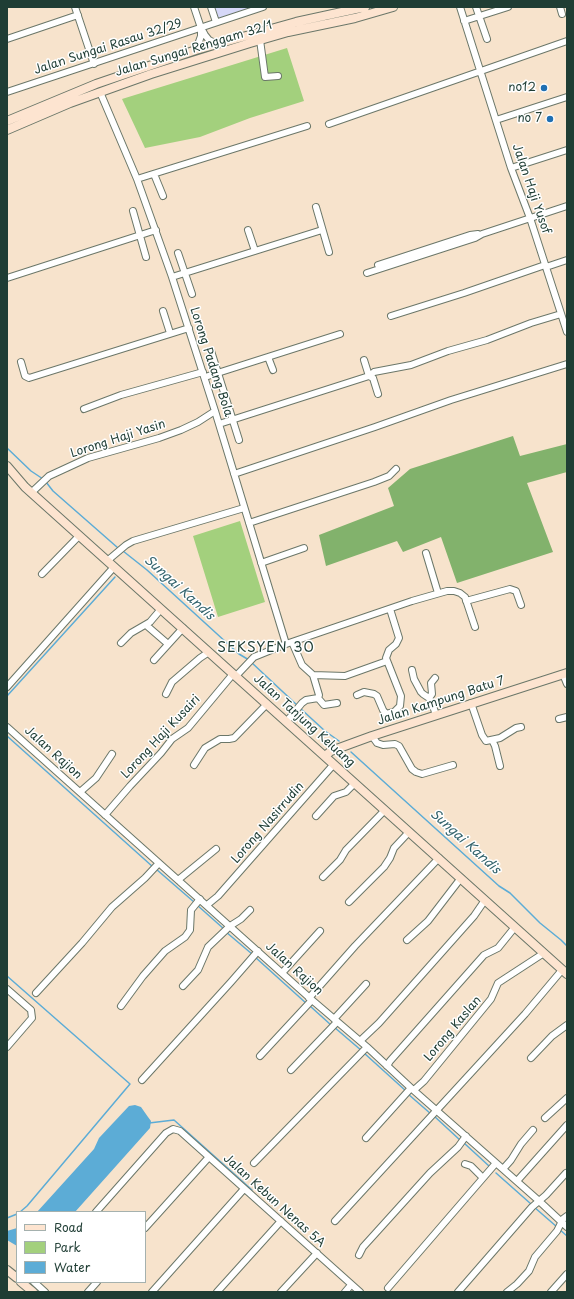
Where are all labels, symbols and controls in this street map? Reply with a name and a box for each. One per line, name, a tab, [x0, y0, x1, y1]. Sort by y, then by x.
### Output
street label: Jalan Sungai Rasau 32/29	[32, 16, 184, 78]
street label: Jalan Sungai Renggam 32/1	[114, 18, 274, 80]
place label: no12	[508, 81, 536, 95]
marker: no12	[539, 83, 549, 93]
place label: no 7	[517, 112, 542, 126]
marker: no 7	[545, 114, 555, 124]
street label: Jalan Haji Yusof	[509, 142, 553, 236]
street label: Lorong Padang Bola	[187, 306, 235, 418]
street label: Lorong Haji Yasin	[69, 417, 167, 461]
water label: Sungai Kandis	[141, 552, 217, 624]
district label: SEKSYEN 30	[217, 640, 315, 656]
street label: Jalan Tanjung Keluang	[250, 672, 358, 770]
street label: Jalan Kampung Batu 7	[376, 674, 506, 728]
street label: Lorong Haji Kusairi	[119, 692, 203, 782]
street label: Jalan Rajion	[21, 724, 85, 782]
street label: Lorong Nasirrudin	[229, 779, 307, 867]
water label: Sungai Kandis	[427, 806, 503, 878]
street label: Jalan Rajion	[262, 940, 326, 998]
street label: Lorong Kaslan	[421, 993, 485, 1065]
street label: Jalan Kebun Nenas 5A	[220, 1151, 328, 1251]
legend	[16, 1211, 146, 1283]
text: Road	[54, 1218, 83, 1236]
text: Park	[54, 1238, 81, 1256]
text: Water	[54, 1258, 90, 1276]

